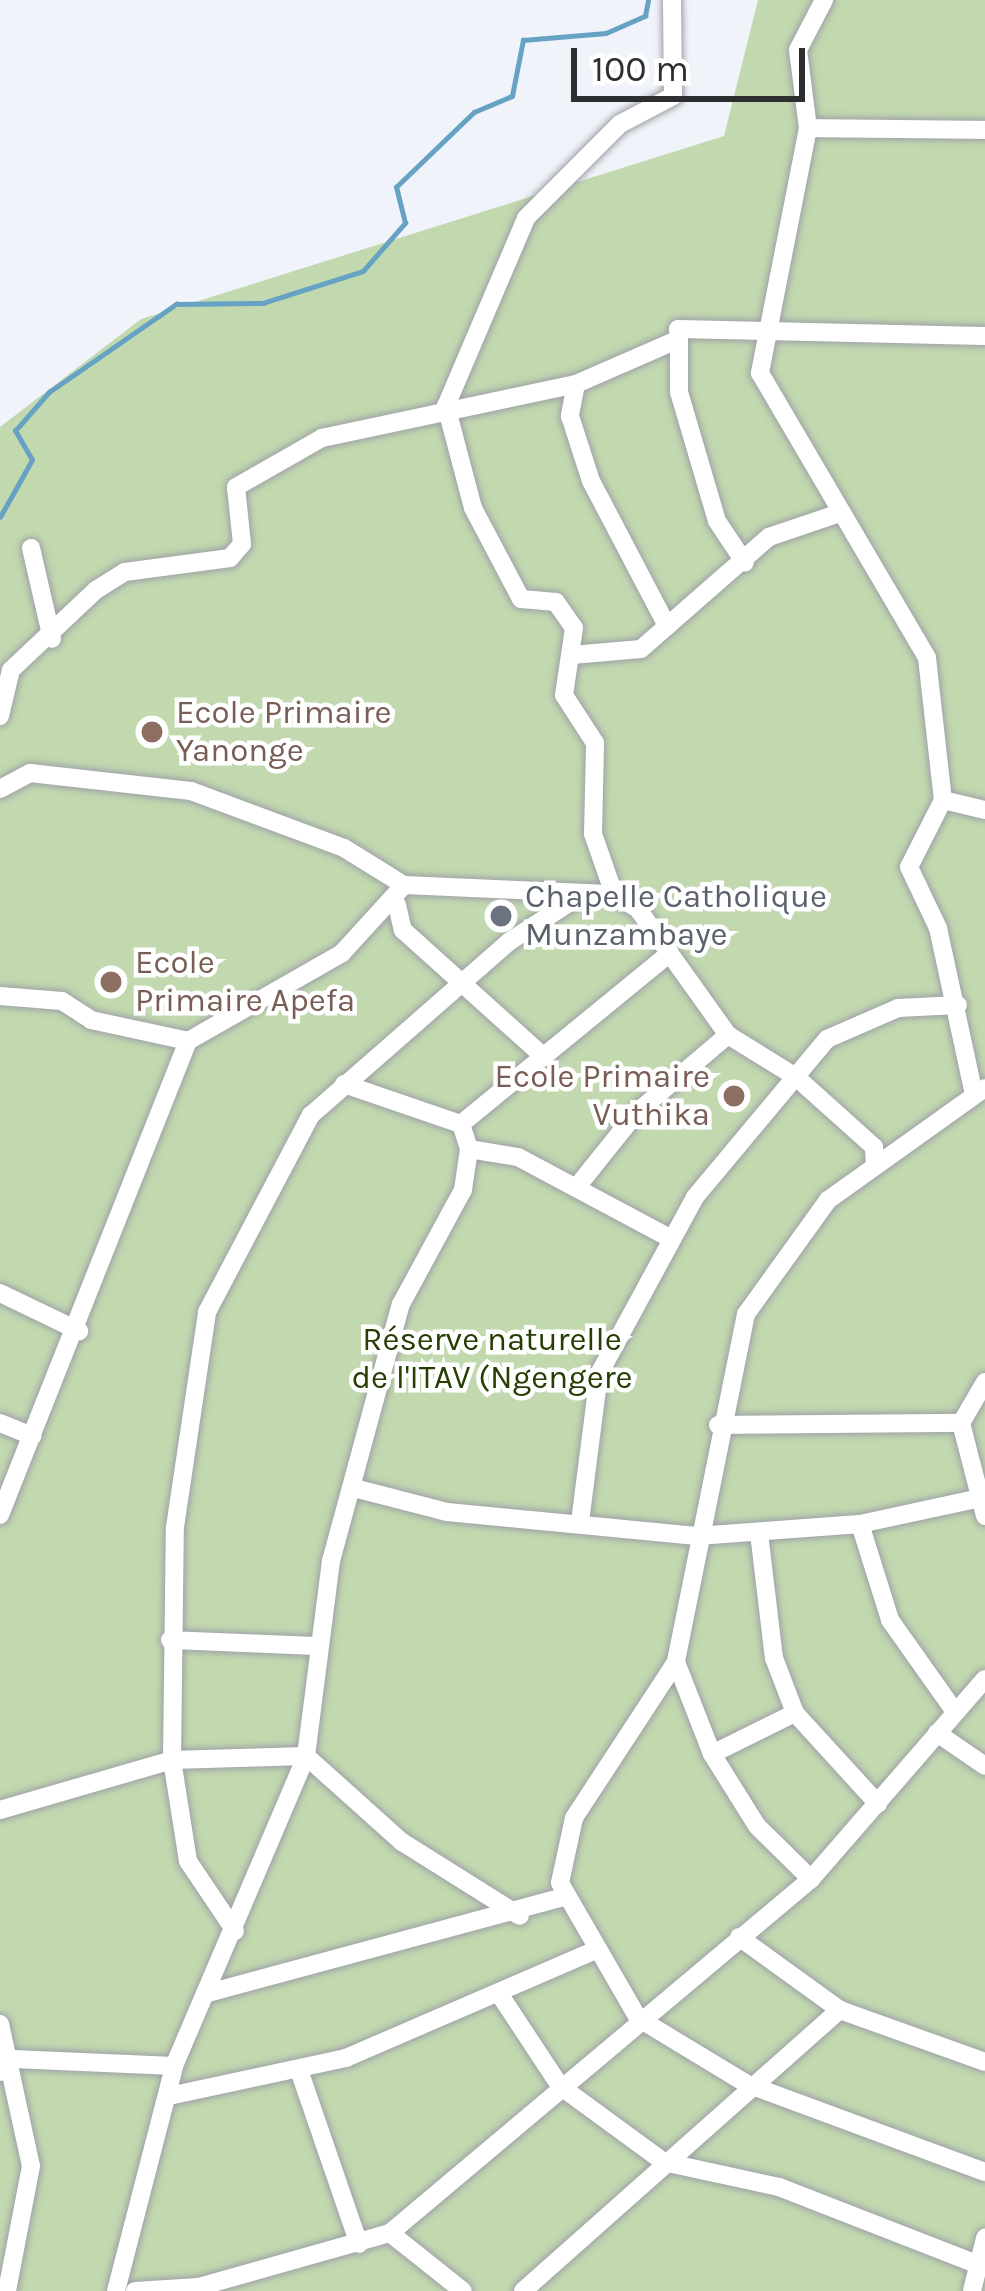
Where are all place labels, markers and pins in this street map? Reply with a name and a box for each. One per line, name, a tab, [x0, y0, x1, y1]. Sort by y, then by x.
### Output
place label: Ecole Primaire Yanonge	[176, 693, 391, 771]
marker: Ecole Primaire Yanonge	[139, 719, 165, 745]
place label: Chapelle Catholique Munzambaye	[525, 877, 827, 955]
marker: Chapelle Catholique Munzambaye	[488, 903, 514, 929]
place label: Ecole Primaire Apefa	[135, 943, 355, 1021]
marker: Ecole Primaire Apefa	[98, 969, 124, 995]
place label: Ecole Primaire Vuthika	[495, 1057, 710, 1135]
marker: Ecole Primaire Vuthika	[721, 1083, 747, 1109]

